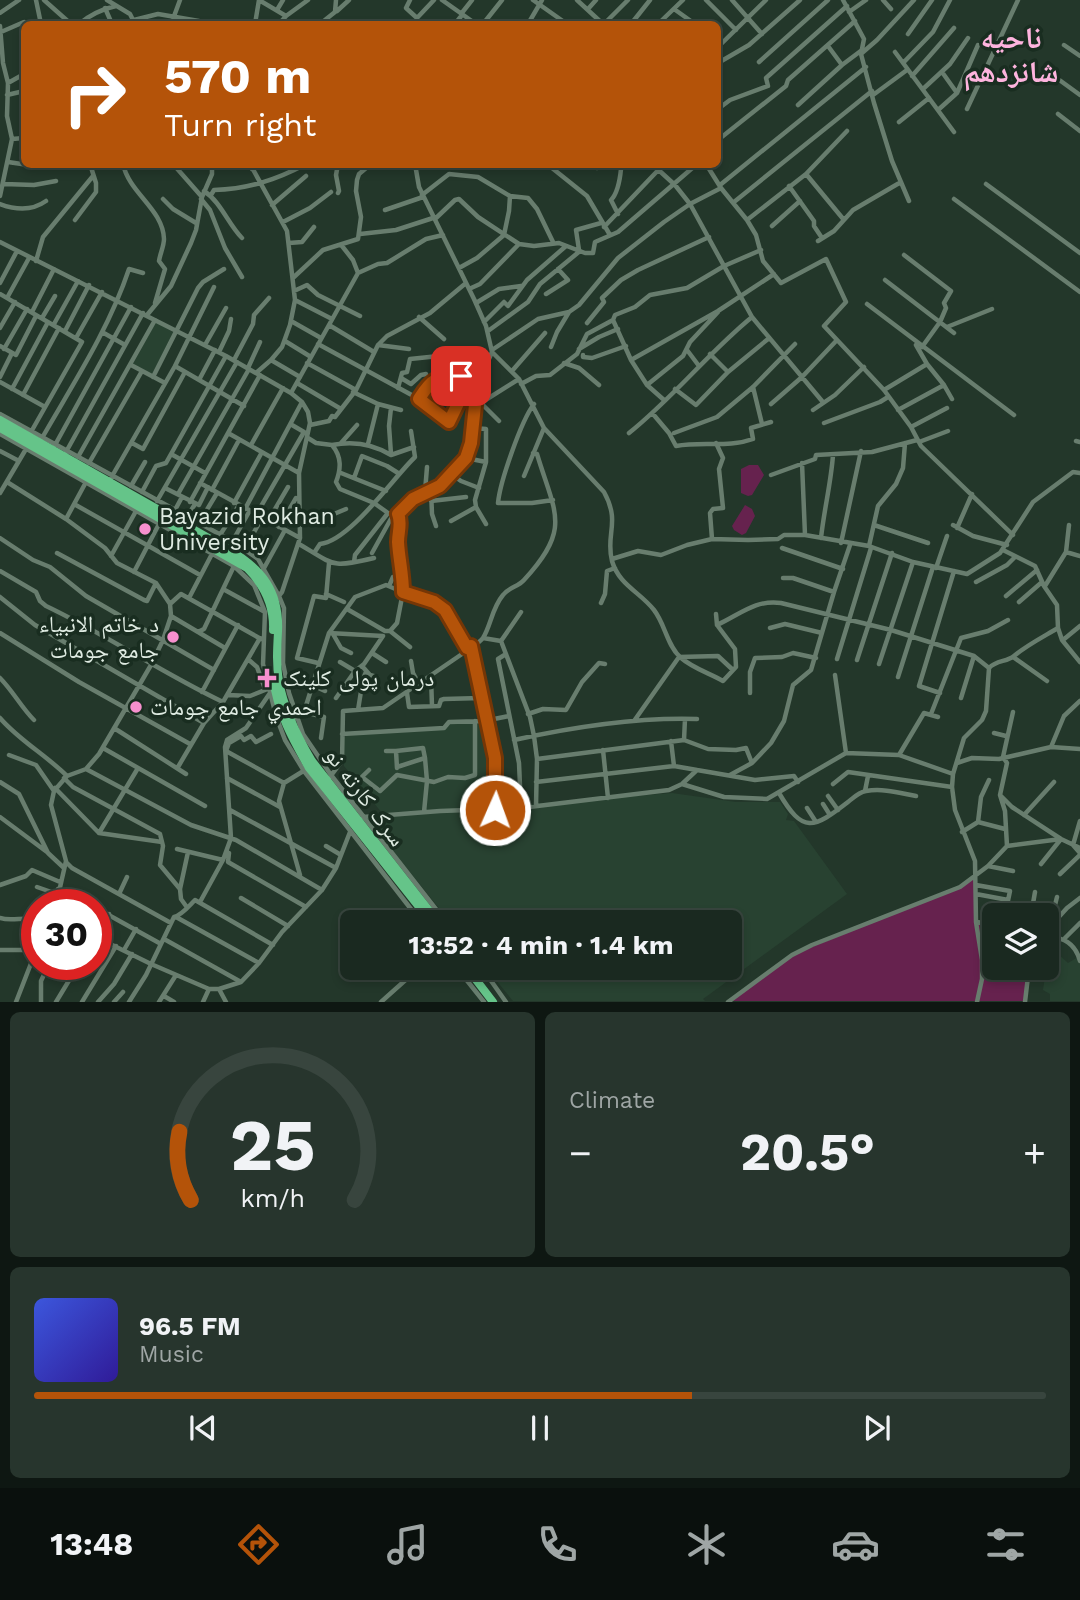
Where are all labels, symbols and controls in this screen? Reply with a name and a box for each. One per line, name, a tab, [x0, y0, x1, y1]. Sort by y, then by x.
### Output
district label: ناحیه شانزدهم	[964, 20, 1058, 92]
text: 570 m	[164, 47, 311, 105]
icon: right	[49, 49, 140, 140]
text: Turn right	[164, 106, 316, 144]
pin	[431, 346, 491, 406]
icon: arrive	[442, 357, 480, 395]
place label: Bayazid Rokhan University	[159, 503, 335, 556]
marker: Bayazid Rokhan University	[137, 521, 153, 537]
place label: د خاتم الانبیاء جامع جومات	[39, 611, 159, 665]
marker: د خاتم الانبیاء جامع جومات	[165, 629, 181, 645]
place label: درمان پولی کلینک	[283, 665, 434, 692]
marker: درمان پولی کلینک	[257, 668, 277, 688]
place label: احمدي جامع جومات	[150, 694, 322, 725]
marker: احمدي جامع جومات	[128, 699, 144, 715]
street label: سرک کارته نو	[319, 742, 411, 852]
position arrow	[458, 773, 532, 847]
speed limit sign: 30	[21, 889, 112, 980]
map controls	[982, 903, 1059, 980]
button: layers	[982, 903, 1059, 980]
text: 13:52 · 4 min · 1.4 km	[409, 930, 673, 960]
text: Climate	[569, 1087, 655, 1114]
text: 25	[230, 1103, 315, 1189]
text: 20.5°	[740, 1122, 875, 1183]
text: −	[569, 1131, 592, 1175]
text: +	[1023, 1131, 1046, 1175]
text: km/h	[240, 1184, 305, 1213]
text: 96.5 FM	[139, 1311, 241, 1341]
text: Music	[139, 1341, 204, 1368]
icon: previous	[184, 1409, 222, 1447]
icon: pause	[521, 1409, 559, 1447]
icon: next	[858, 1409, 896, 1447]
icon: directions	[234, 1520, 283, 1569]
icon: music	[383, 1520, 432, 1569]
icon: phone	[533, 1520, 582, 1569]
icon: climate	[682, 1520, 731, 1569]
icon: car	[831, 1520, 880, 1569]
icon: filters	[981, 1520, 1030, 1569]
text: 13:48	[50, 1525, 133, 1563]

